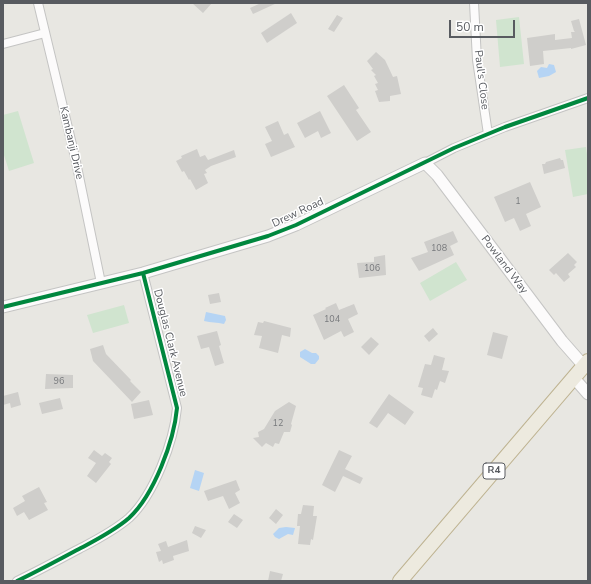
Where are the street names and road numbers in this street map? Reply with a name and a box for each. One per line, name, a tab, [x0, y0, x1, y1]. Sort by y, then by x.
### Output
street label: Paul's Close	[471, 49, 491, 111]
street label: Kambanji Drive	[56, 105, 86, 181]
street label: Drew Road	[270, 195, 326, 231]
street label: Powland Way	[478, 233, 530, 297]
street label: Douglas Clark Avenue	[150, 288, 190, 398]
road number: R4	[483, 463, 505, 479]

